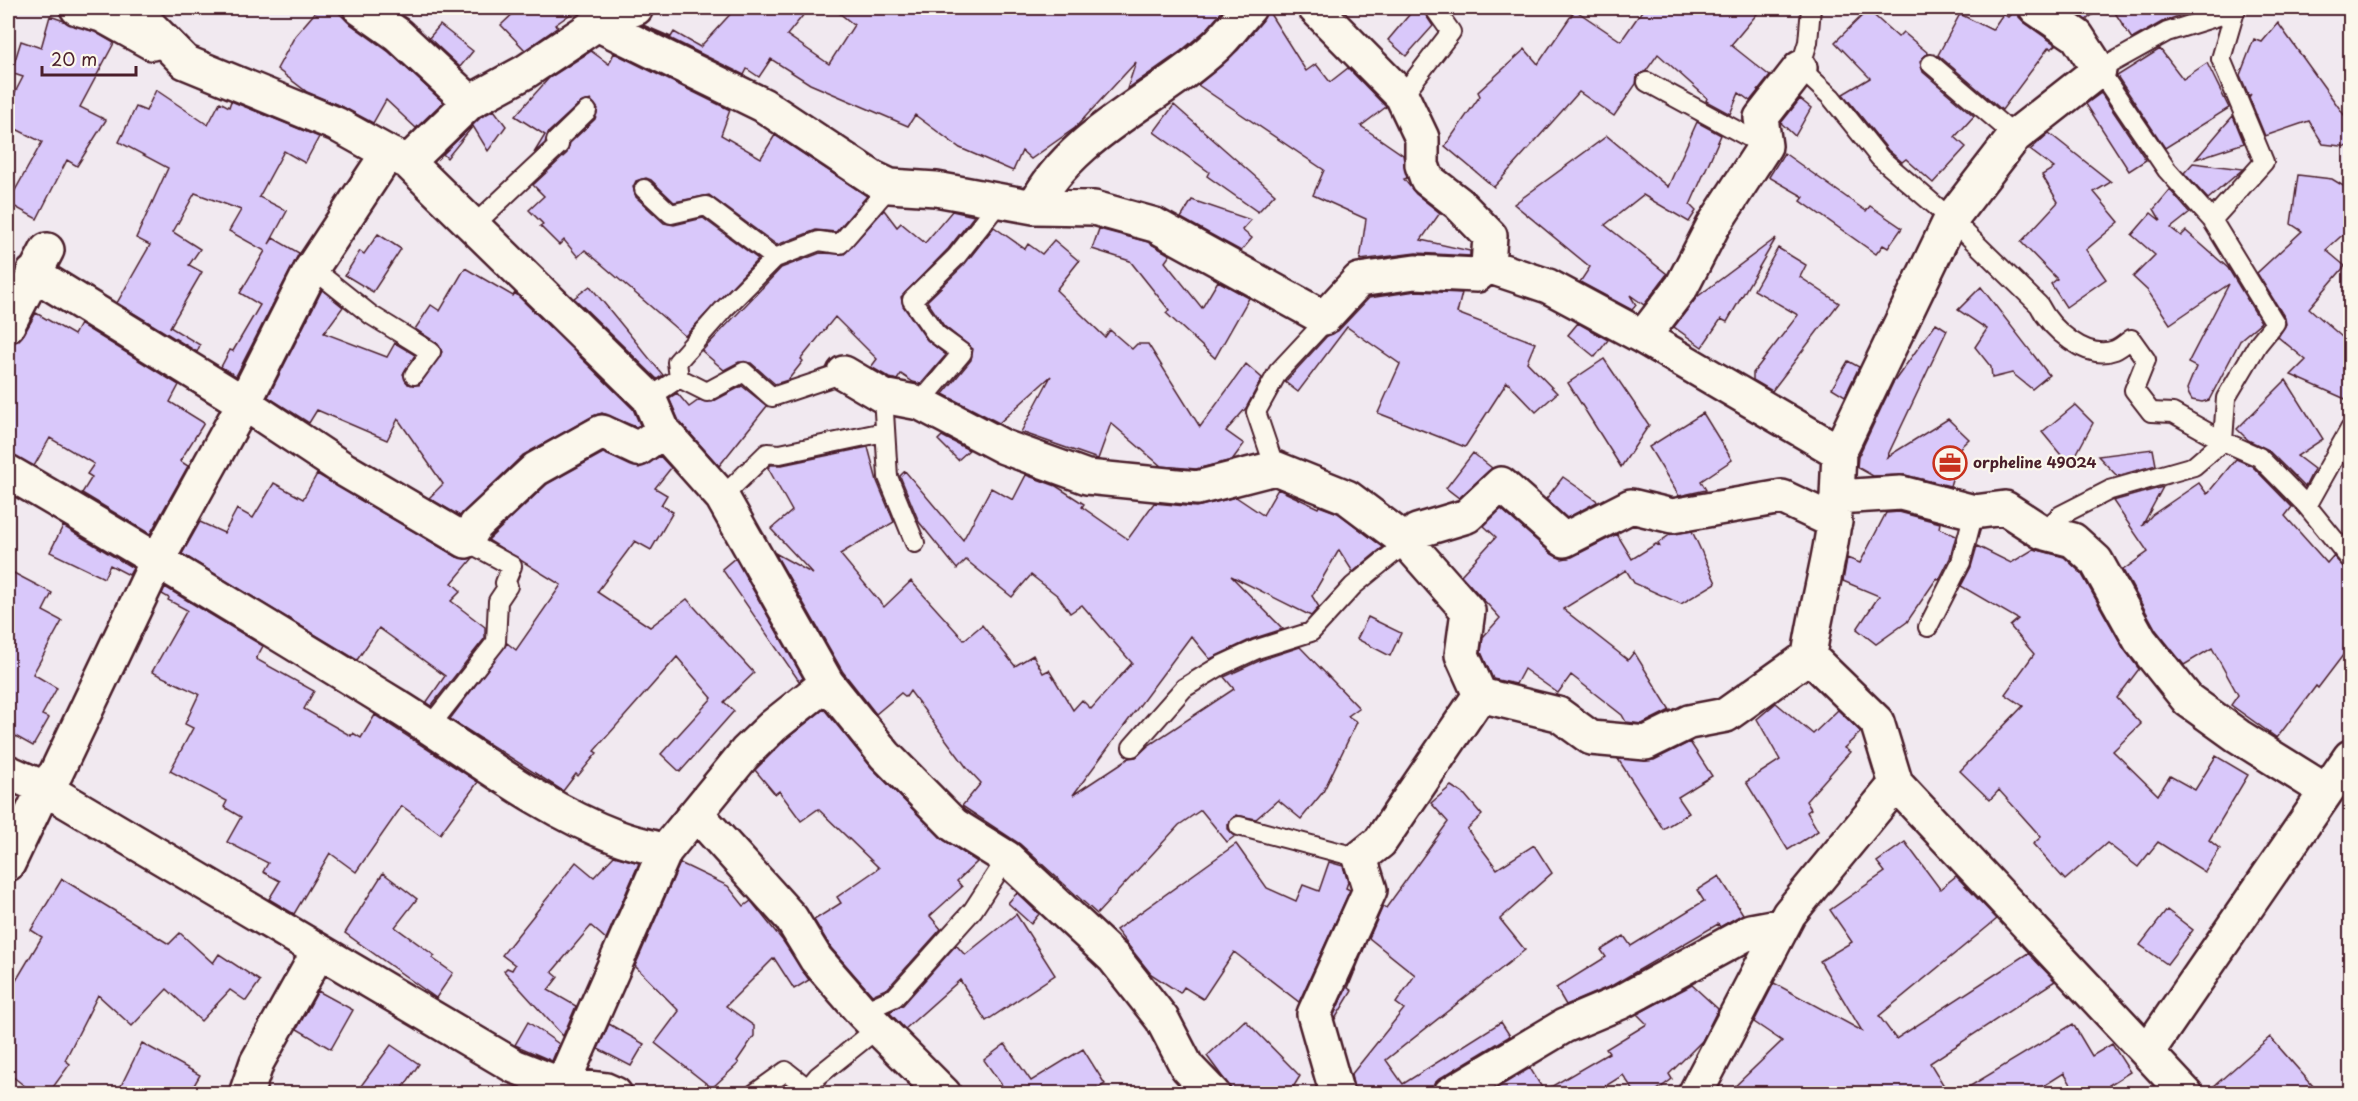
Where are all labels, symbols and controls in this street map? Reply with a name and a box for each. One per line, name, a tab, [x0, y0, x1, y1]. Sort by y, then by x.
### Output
scale bar	[42, 39, 136, 77]
text: 20 m	[51, 45, 97, 72]
office icon: orpheline 49024	[1932, 445, 1968, 481]
place label: orpheline 49024	[1973, 450, 2097, 473]

